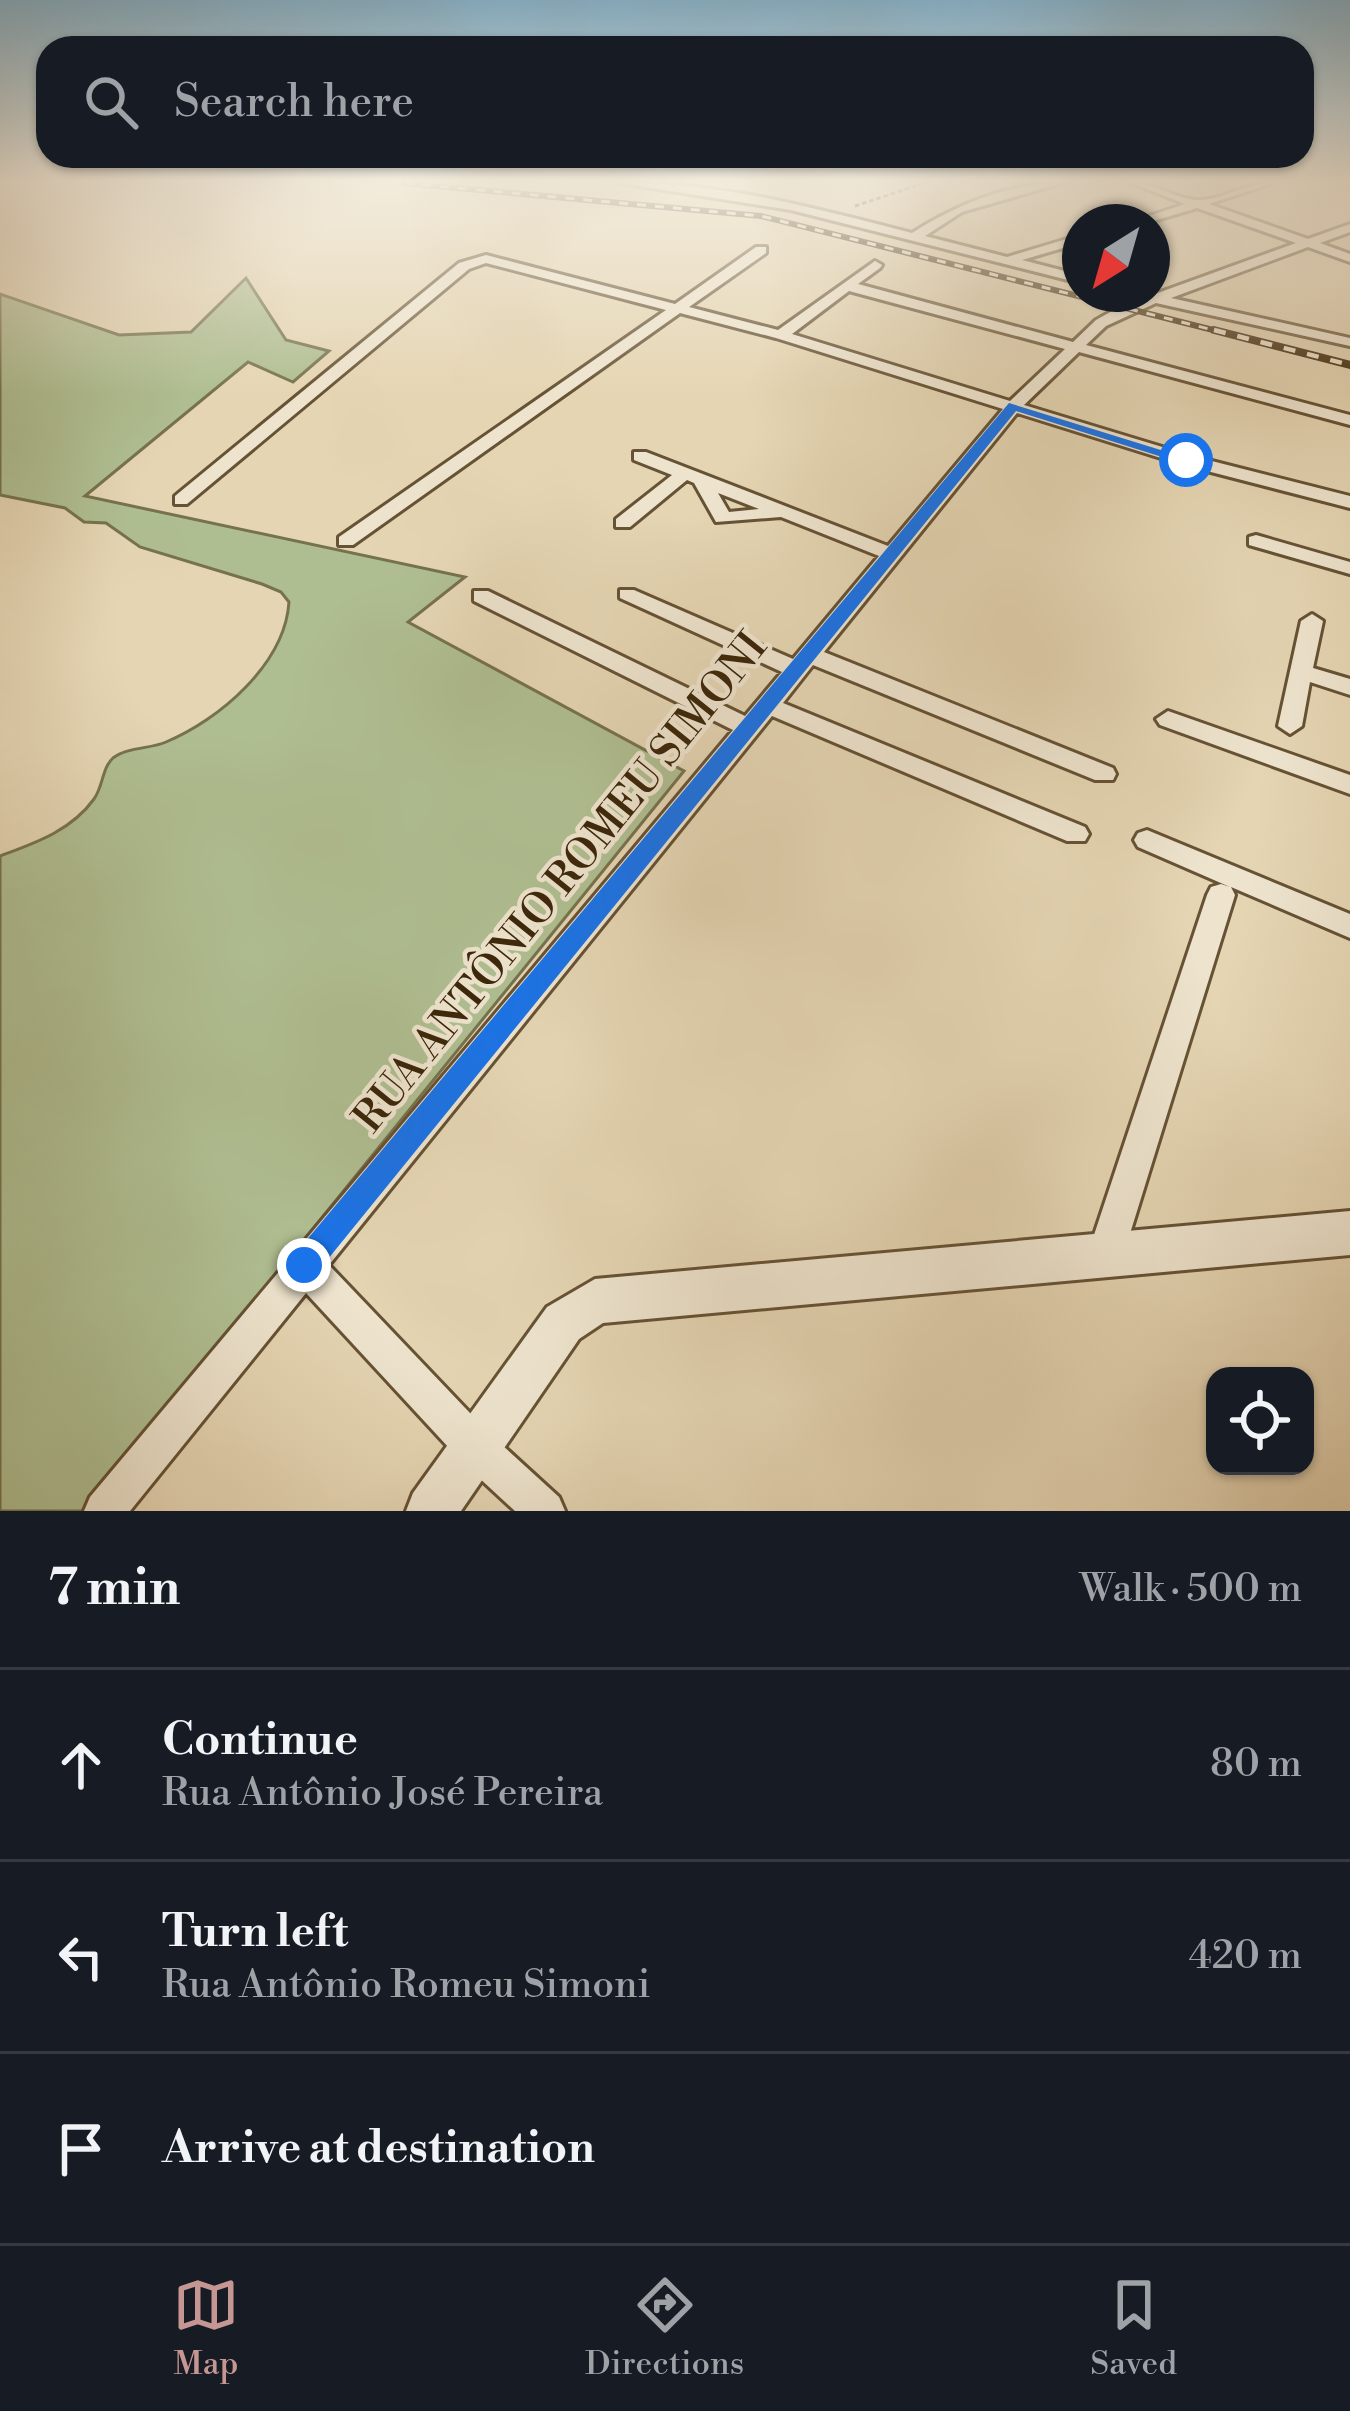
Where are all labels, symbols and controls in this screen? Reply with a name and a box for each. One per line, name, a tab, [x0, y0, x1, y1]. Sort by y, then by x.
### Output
search box	[36, 36, 1314, 168]
icon: search	[78, 69, 144, 135]
text: Search here	[174, 74, 414, 131]
north arrow	[1062, 204, 1170, 312]
route start	[1159, 433, 1213, 487]
street label: RUA ANTÔNIO ROMEU SIMONI	[340, 620, 779, 1144]
route end	[277, 1238, 331, 1292]
map controls	[1206, 1367, 1314, 1475]
button: locate	[1206, 1367, 1314, 1475]
text: 7 min	[48, 1557, 180, 1621]
text: Walk · 500 m	[1080, 1565, 1302, 1614]
text: Continue	[162, 1712, 358, 1769]
icon: ahead	[48, 1732, 114, 1798]
text: 80 m	[1210, 1740, 1302, 1789]
text: Rua Antônio José Pereira	[162, 1769, 603, 1818]
text: Turn left	[162, 1904, 348, 1961]
icon: left	[48, 1924, 114, 1990]
text: 420 m	[1189, 1932, 1302, 1981]
text: Rua Antônio Romeu Simoni	[162, 1961, 650, 2010]
icon: arrive	[48, 2116, 114, 2182]
text: Arrive at destination	[162, 2120, 595, 2177]
tab: Map	[173, 2272, 239, 2385]
tab: Directions	[585, 2272, 744, 2385]
tab: Saved	[1090, 2272, 1177, 2385]

